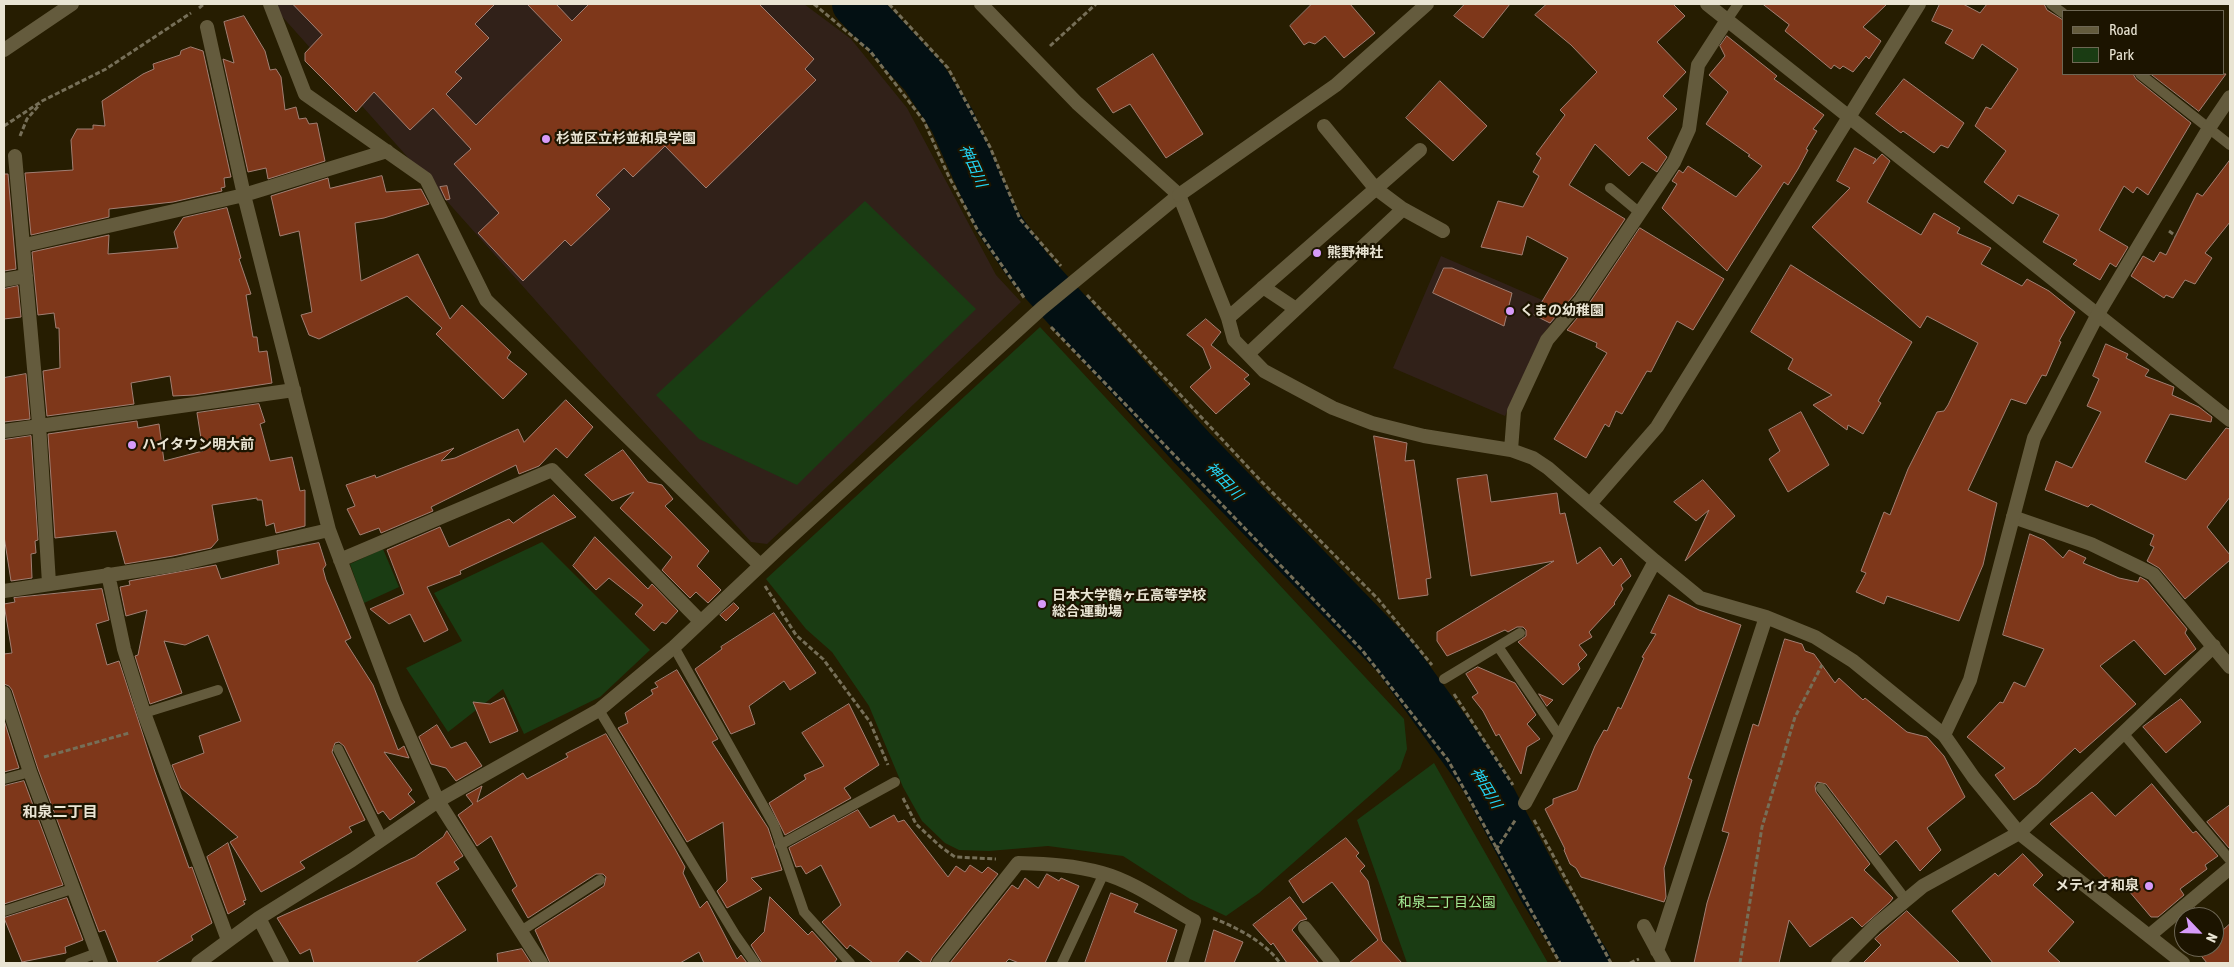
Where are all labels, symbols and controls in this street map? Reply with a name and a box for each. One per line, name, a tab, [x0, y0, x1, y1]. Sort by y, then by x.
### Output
legend	[2062, 10, 2224, 75]
text: Road	[2109, 21, 2138, 38]
text: Park	[2109, 46, 2134, 63]
place label: 杉並区立杉並和泉学園	[556, 131, 696, 147]
marker: 杉並区立杉並和泉学園	[540, 133, 552, 145]
water label: 神田川	[956, 142, 990, 190]
place label: 熊野神社	[1327, 245, 1383, 261]
marker: 熊野神社	[1311, 247, 1323, 259]
place label: くまの幼稚園	[1520, 303, 1604, 319]
marker: くまの幼稚園	[1504, 305, 1516, 317]
place label: ハイタウン明大前	[142, 437, 254, 453]
marker: ハイタウン明大前	[126, 439, 138, 451]
water label: 神田川	[1202, 459, 1246, 503]
place label: 日本大学鶴ヶ丘高等学校 総合運動場	[1052, 588, 1206, 620]
marker: 日本大学鶴ヶ丘高等学校 総合運動場	[1036, 598, 1048, 610]
water label: 神田川	[1467, 764, 1505, 812]
district label: 和泉二丁目	[23, 803, 97, 821]
place label: メティオ和泉	[2055, 878, 2139, 894]
marker: メティオ和泉	[2143, 880, 2155, 892]
park label: 和泉二丁目公園	[1398, 895, 1496, 911]
north arrow	[2174, 907, 2224, 957]
text: N	[2203, 931, 2221, 945]

